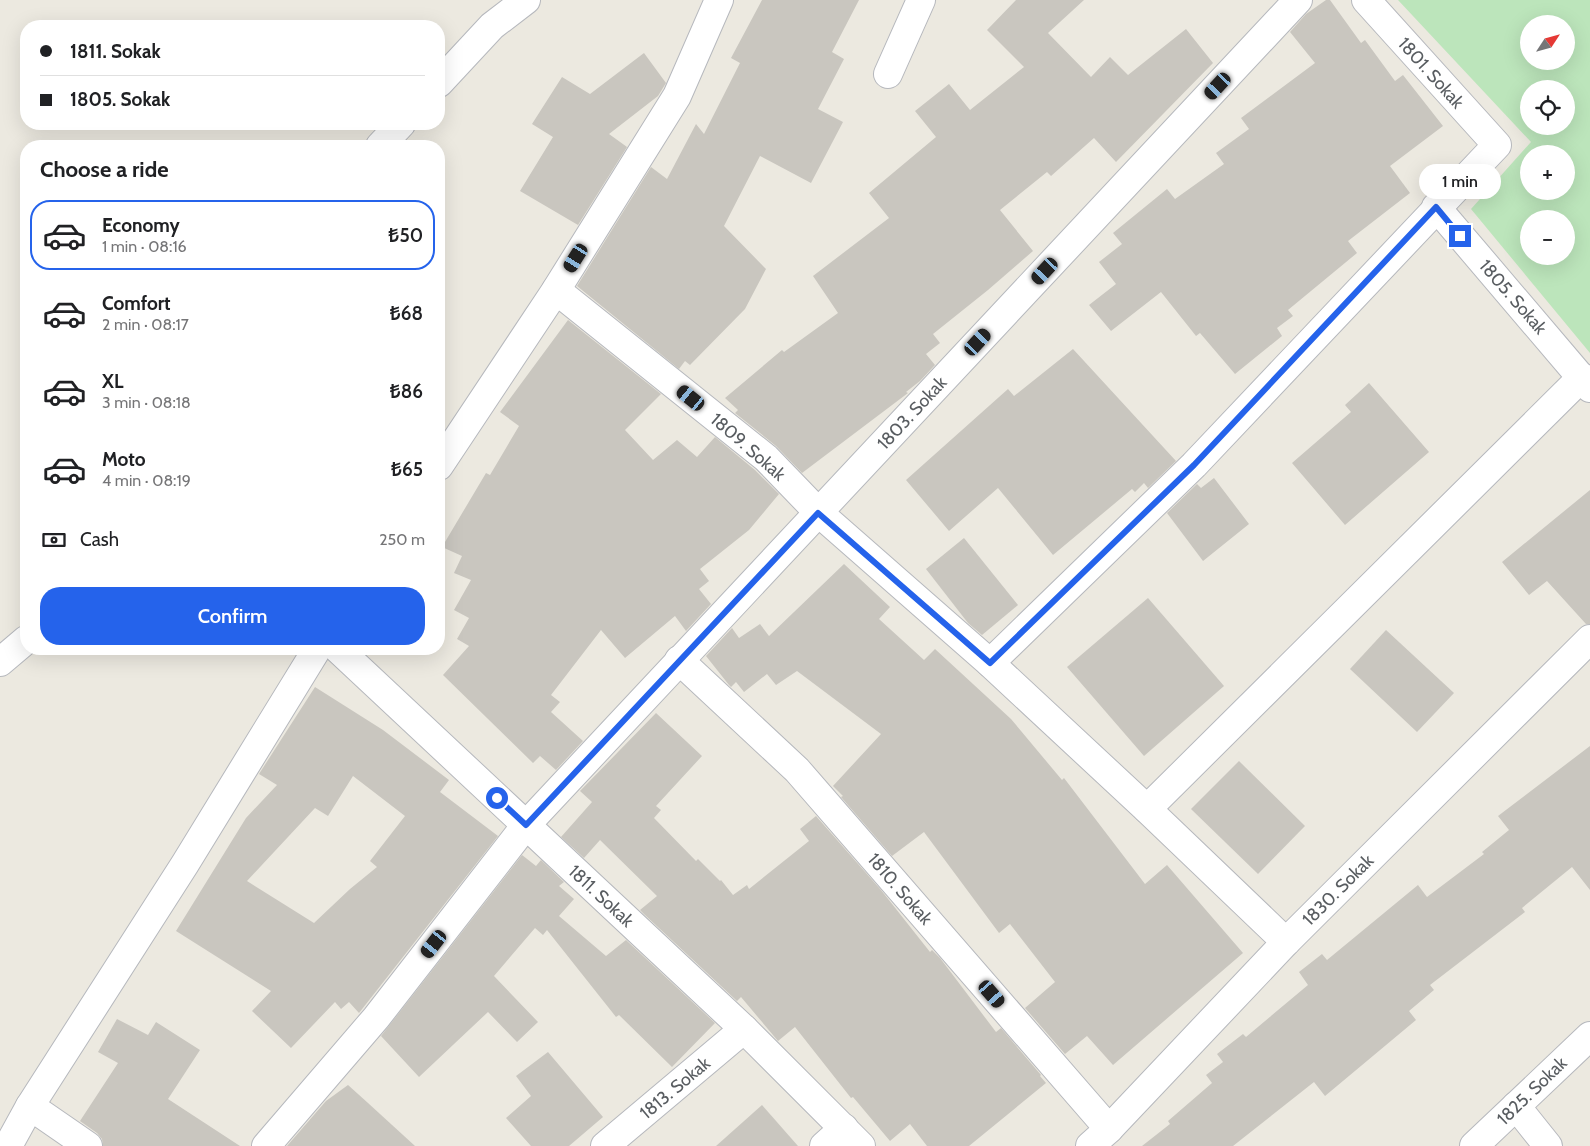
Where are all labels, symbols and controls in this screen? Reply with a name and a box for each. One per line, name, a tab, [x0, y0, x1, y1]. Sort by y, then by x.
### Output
north arrow	[1520, 15, 1575, 70]
map controls	[1520, 15, 1575, 265]
street label: 1801. Sokak	[1393, 33, 1469, 114]
text: 1811. Sokak	[70, 40, 161, 63]
car	[1202, 70, 1233, 102]
button: locate	[1520, 80, 1575, 135]
text: 1805. Sokak	[70, 88, 170, 111]
button: +	[1520, 145, 1575, 200]
text: Choose a ride	[40, 156, 169, 183]
callout: 1 min	[1419, 164, 1501, 198]
text: 1 min	[1442, 172, 1478, 191]
button: −	[1520, 210, 1575, 265]
icon: car	[42, 213, 87, 258]
text: Economy	[102, 214, 180, 237]
text: ₺50	[388, 224, 423, 247]
route end	[1449, 225, 1471, 247]
text: 1 min · 08:16	[102, 237, 187, 256]
car	[561, 241, 590, 275]
car	[1029, 255, 1060, 287]
street label: 1805. Sokak	[1475, 255, 1552, 340]
icon: car	[42, 291, 87, 336]
text: Comfort	[102, 292, 171, 315]
text: ₺68	[390, 302, 423, 325]
text: 2 min · 08:17	[102, 315, 189, 334]
car	[962, 326, 993, 358]
icon: car	[42, 369, 87, 414]
text: XL	[102, 370, 123, 393]
street label: 1803. Sokak	[873, 371, 952, 454]
text: ₺86	[390, 380, 423, 403]
car	[674, 383, 707, 413]
text: 3 min · 08:18	[102, 393, 191, 412]
street label: 1809. Sokak	[706, 408, 791, 486]
icon: car	[42, 447, 87, 492]
text: Moto	[102, 448, 146, 471]
text: ₺65	[391, 458, 423, 481]
text: 4 min · 08:19	[102, 471, 191, 490]
icon: cash	[40, 526, 68, 554]
text: Cash	[80, 528, 119, 551]
text: 250 m	[379, 530, 425, 549]
button: Confirm	[40, 587, 425, 645]
route start	[486, 787, 508, 809]
street label: 1810. Sokak	[863, 849, 938, 930]
street label: 1830. Sokak	[1298, 849, 1379, 930]
street label: 1811. Sokak	[564, 860, 639, 932]
car	[418, 928, 449, 960]
car	[976, 978, 1007, 1010]
street label: 1813. Sokak	[635, 1052, 715, 1124]
street label: 1825. Sokak	[1492, 1052, 1572, 1130]

